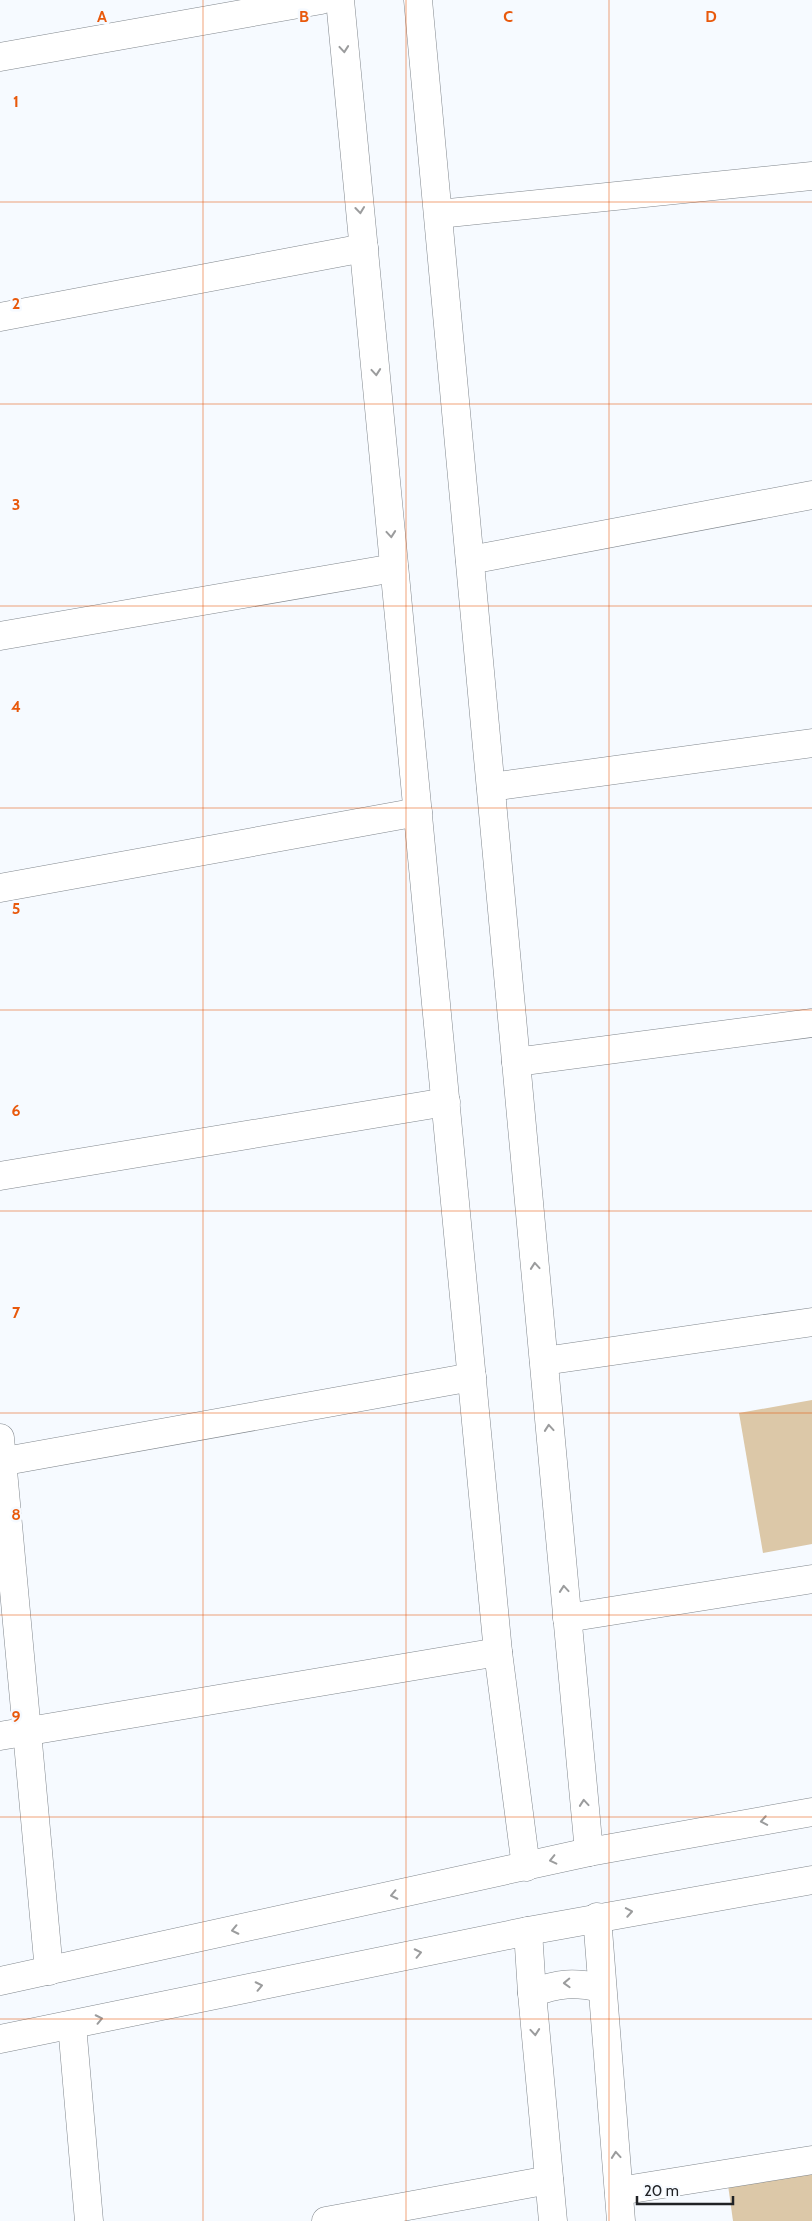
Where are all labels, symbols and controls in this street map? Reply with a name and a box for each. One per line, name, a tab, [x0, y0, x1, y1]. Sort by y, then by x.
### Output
text: A	[97, 7, 107, 26]
text: B	[299, 7, 309, 26]
text: C	[503, 7, 513, 26]
text: D	[705, 7, 717, 26]
one-way arrow	[339, 45, 350, 53]
text: 1	[13, 92, 19, 111]
one-way arrow	[354, 207, 365, 215]
text: 2	[12, 294, 20, 313]
one-way arrow	[370, 368, 381, 376]
text: 3	[12, 495, 20, 514]
one-way arrow	[385, 530, 396, 538]
text: 4	[11, 697, 21, 716]
text: 5	[12, 899, 20, 918]
text: 6	[12, 1101, 21, 1120]
one-way arrow	[530, 1261, 541, 1269]
text: 7	[12, 1303, 21, 1322]
one-way arrow	[544, 1423, 555, 1431]
text: 8	[11, 1505, 21, 1524]
one-way arrow	[559, 1585, 570, 1593]
text: 9	[12, 1707, 21, 1726]
one-way arrow	[579, 1799, 590, 1807]
one-way arrow	[760, 1815, 768, 1825]
one-way arrow	[548, 1854, 557, 1865]
one-way arrow	[390, 1890, 398, 1900]
one-way arrow	[624, 1907, 633, 1917]
one-way arrow	[231, 1924, 240, 1935]
one-way arrow	[413, 1949, 422, 1959]
one-way arrow	[562, 1978, 570, 1989]
one-way arrow	[254, 1982, 263, 1992]
one-way arrow	[95, 2014, 104, 2025]
one-way arrow	[530, 2028, 541, 2036]
one-way arrow	[611, 2151, 622, 2159]
scale bar	[637, 2174, 733, 2206]
text: 20 m	[644, 2182, 679, 2200]

